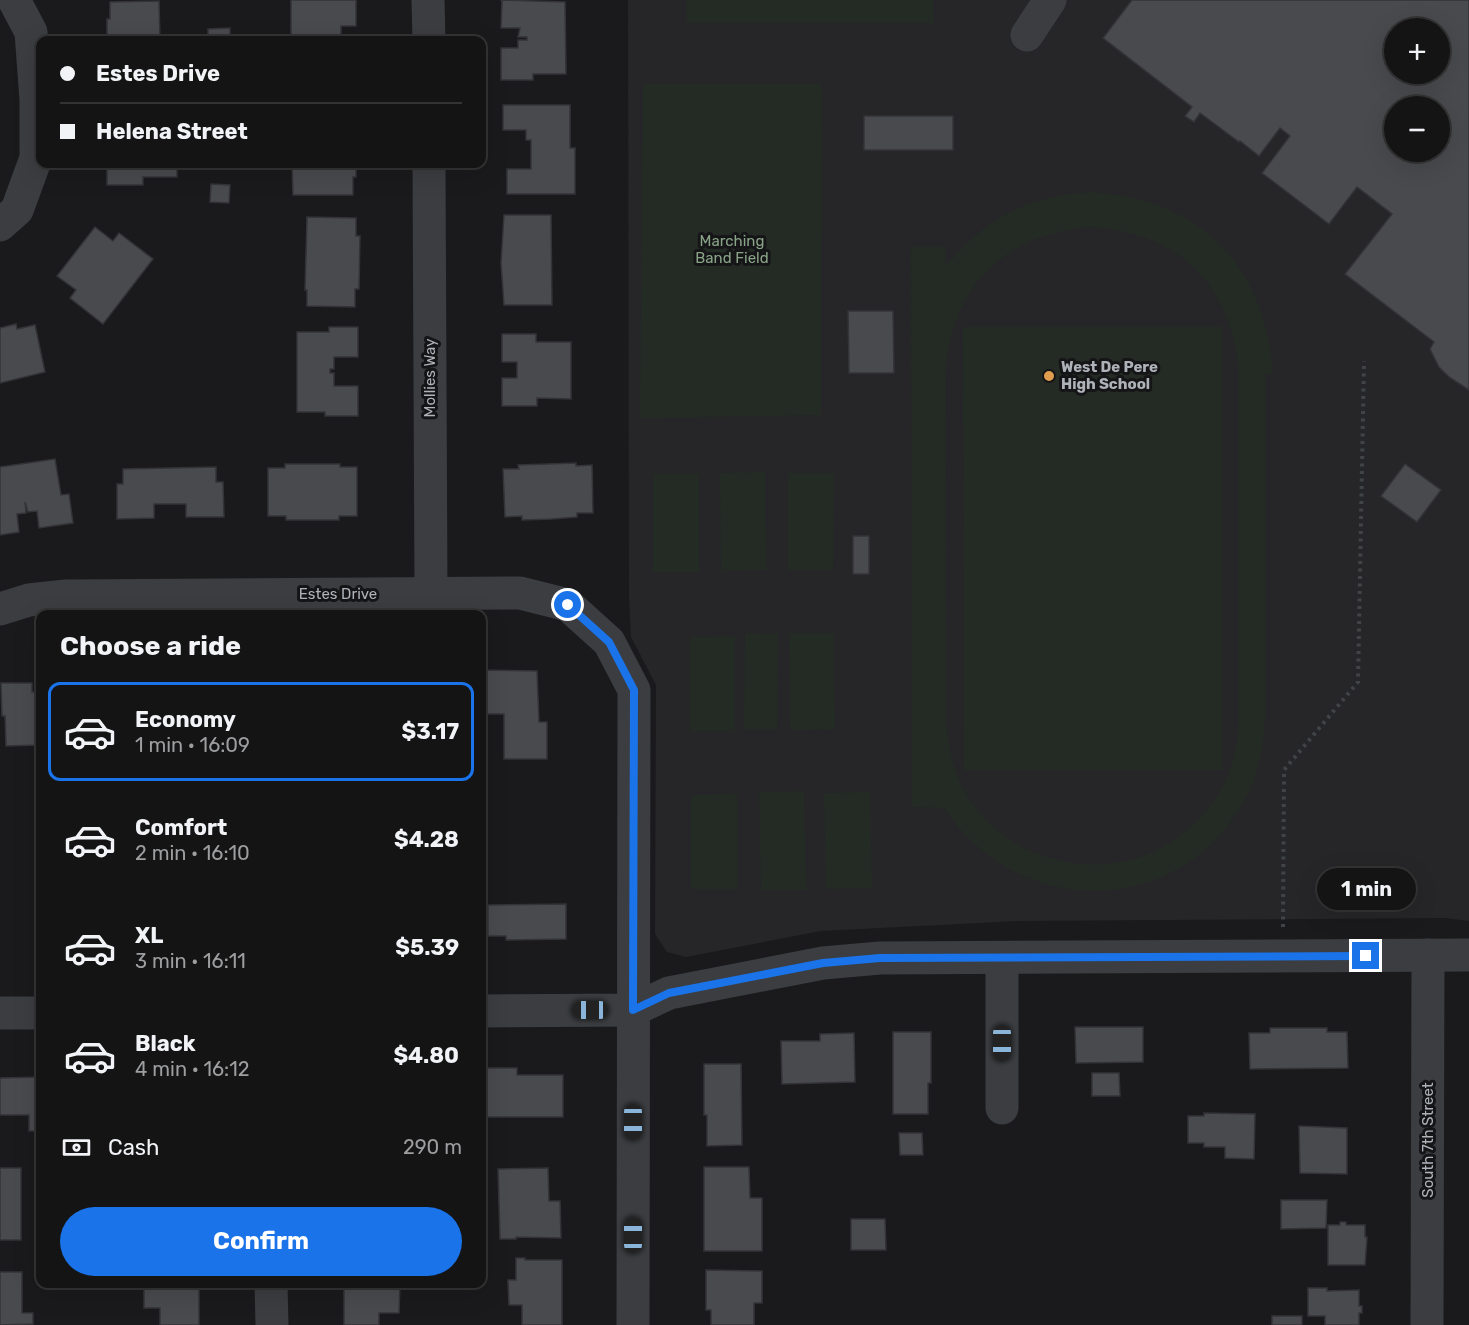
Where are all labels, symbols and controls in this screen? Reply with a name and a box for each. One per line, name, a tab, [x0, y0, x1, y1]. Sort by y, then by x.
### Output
map controls	[1384, 18, 1450, 162]
button: +	[1384, 18, 1450, 84]
text: Estes Drive	[96, 60, 220, 87]
button: −	[1384, 96, 1450, 162]
text: Helena Street	[96, 118, 248, 145]
park label: Marching Band Field	[695, 232, 769, 267]
street label: Mollies Way	[421, 339, 439, 418]
place label: West De Pere High School	[1061, 358, 1158, 393]
marker: West De Pere High School	[1042, 369, 1056, 383]
street label: Estes Drive	[299, 585, 377, 603]
route start	[554, 591, 581, 618]
text: Choose a ride	[60, 630, 241, 662]
icon: car	[63, 705, 117, 759]
text: Economy	[135, 706, 236, 733]
text: $3.17	[401, 718, 459, 745]
text: 1 min · 16:09	[135, 733, 250, 757]
icon: car	[63, 813, 117, 867]
text: Comfort	[135, 814, 227, 841]
text: $4.28	[394, 826, 459, 853]
text: 2 min · 16:10	[135, 841, 250, 865]
callout: 1 min	[1316, 869, 1416, 911]
text: 1 min	[1341, 877, 1392, 901]
icon: car	[63, 921, 117, 975]
text: XL	[135, 922, 163, 949]
text: $5.39	[395, 934, 459, 961]
route end	[1352, 942, 1379, 969]
text: 3 min · 16:11	[135, 949, 246, 973]
car	[572, 1001, 608, 1019]
car	[993, 1025, 1011, 1061]
icon: car	[63, 1029, 117, 1083]
text: Black	[135, 1030, 196, 1057]
text: $4.80	[393, 1042, 459, 1069]
text: 4 min · 16:12	[135, 1057, 250, 1081]
street label: South 7th Street	[1419, 1082, 1437, 1198]
car	[624, 1104, 642, 1140]
icon: cash	[60, 1131, 93, 1164]
text: Cash	[108, 1134, 159, 1161]
text: 290 m	[403, 1135, 462, 1159]
button: Confirm	[60, 1207, 462, 1276]
car	[624, 1217, 642, 1253]

